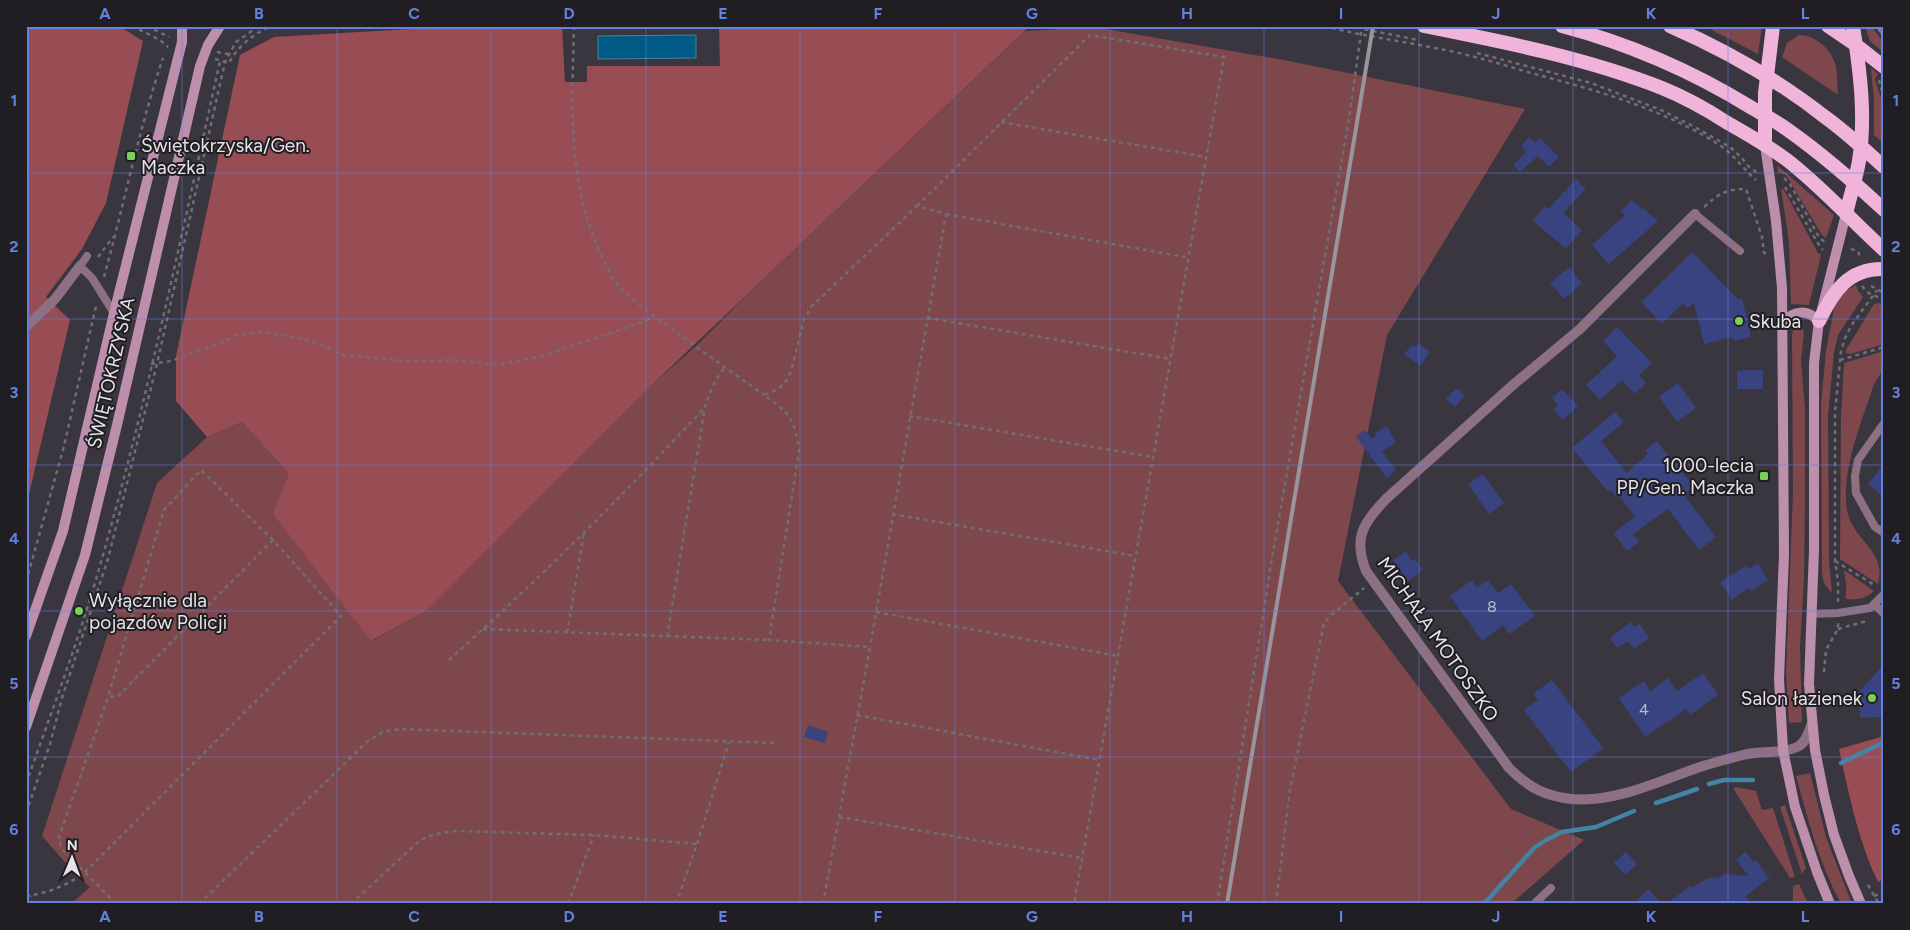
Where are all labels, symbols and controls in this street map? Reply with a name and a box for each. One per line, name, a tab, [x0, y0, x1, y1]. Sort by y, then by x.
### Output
text: A	[99, 4, 111, 23]
text: B	[254, 4, 264, 23]
text: C	[408, 4, 420, 23]
text: D	[563, 4, 575, 23]
text: E	[718, 4, 728, 23]
text: F	[874, 4, 883, 23]
text: G	[1026, 4, 1038, 23]
text: H	[1181, 4, 1193, 23]
text: I	[1339, 4, 1343, 23]
text: J	[1492, 4, 1500, 23]
text: K	[1646, 4, 1657, 23]
text: L	[1801, 4, 1810, 23]
text: 1	[11, 91, 17, 110]
text: 1	[1893, 91, 1899, 110]
place label: Świętokrzyska/Gen. Maczka	[141, 134, 310, 179]
marker: Świętokrzyska/Gen. Maczka	[125, 150, 137, 162]
text: 2	[9, 237, 19, 256]
text: 2	[1891, 237, 1901, 256]
street label: ŚWIĘTOKRZYSKA	[82, 295, 140, 451]
place label: Skuba	[1749, 310, 1801, 333]
marker: Skuba	[1733, 315, 1745, 327]
text: 3	[10, 383, 19, 402]
text: 3	[1892, 383, 1901, 402]
place label: 1000-lecia PP/Gen. Maczka	[1616, 454, 1754, 499]
marker: 1000-lecia PP/Gen. Maczka	[1758, 470, 1770, 482]
text: 4	[9, 529, 19, 548]
text: 4	[1891, 529, 1901, 548]
street label: MICHAŁA MOTOSZKO	[1372, 552, 1504, 726]
place label: Wyłącznie dla pojazdów Policji	[89, 589, 227, 634]
house number: 8	[1487, 597, 1497, 616]
marker: Wyłącznie dla pojazdów Policji	[73, 605, 85, 617]
text: 5	[9, 674, 19, 693]
text: 5	[1891, 674, 1901, 693]
place label: Salon łazienek	[1741, 687, 1863, 710]
marker: Salon łazienek	[1866, 692, 1878, 704]
house number: 4	[1639, 700, 1649, 719]
text: 6	[9, 820, 19, 839]
text: 6	[1891, 820, 1901, 839]
north arrow	[48, 832, 98, 882]
text: N	[67, 837, 78, 854]
text: A	[99, 907, 111, 926]
text: B	[254, 907, 264, 926]
text: C	[408, 907, 420, 926]
text: D	[563, 907, 575, 926]
text: E	[718, 907, 728, 926]
text: F	[874, 907, 883, 926]
text: G	[1026, 907, 1038, 926]
text: H	[1181, 907, 1193, 926]
text: I	[1339, 907, 1343, 926]
text: J	[1492, 907, 1500, 926]
text: K	[1646, 907, 1657, 926]
text: L	[1801, 907, 1810, 926]

